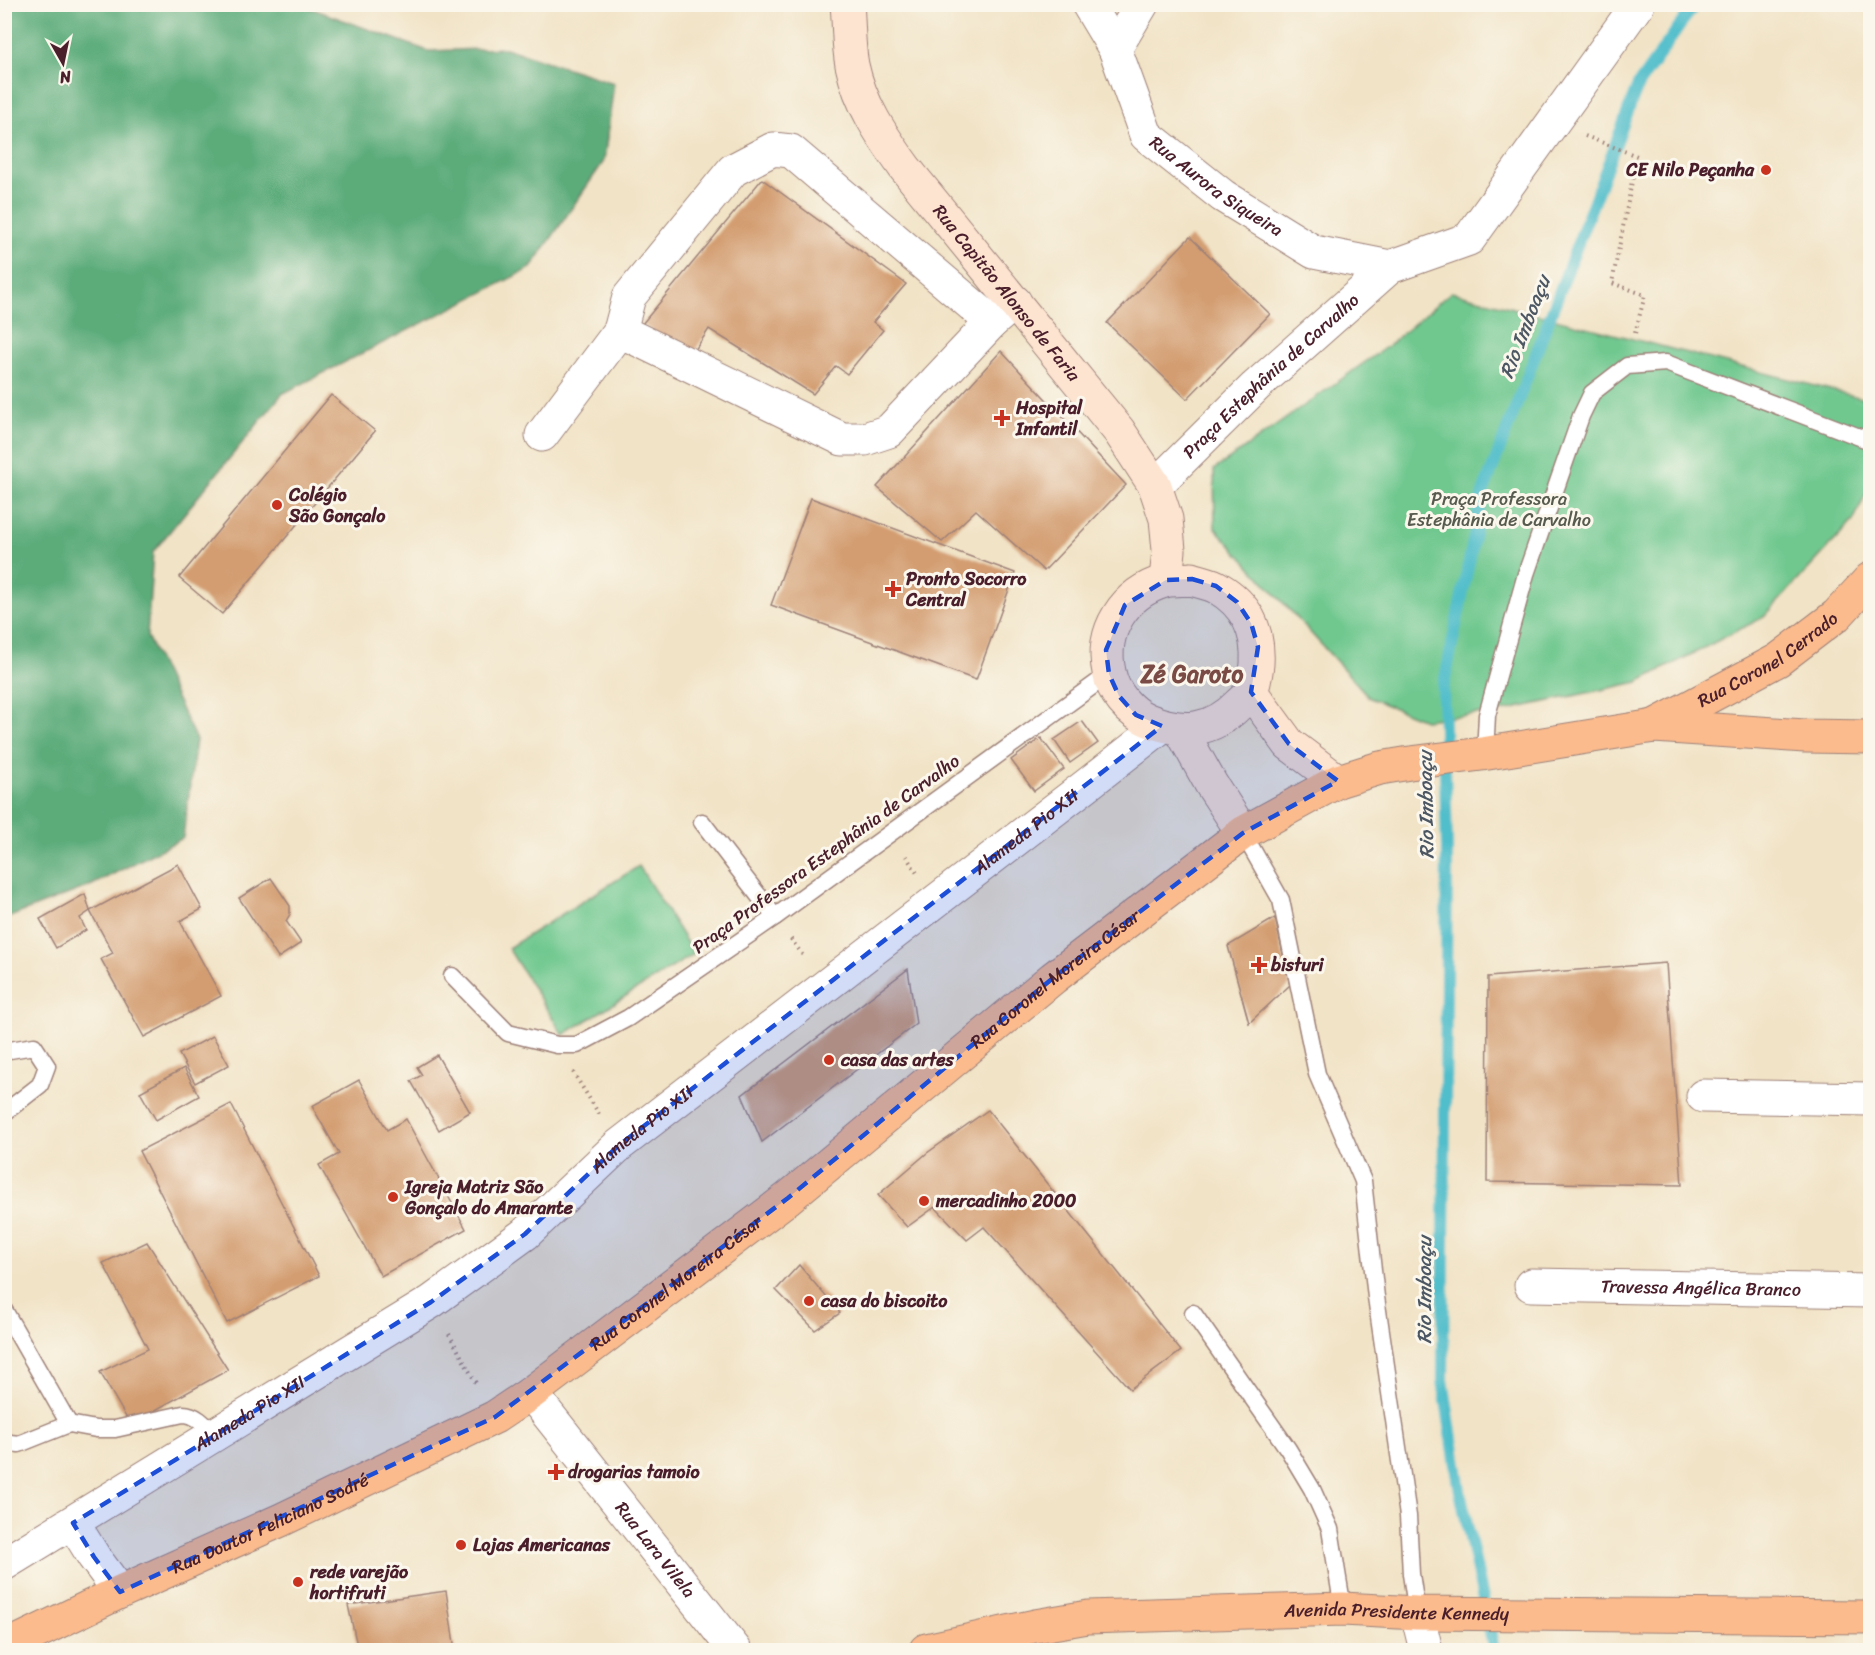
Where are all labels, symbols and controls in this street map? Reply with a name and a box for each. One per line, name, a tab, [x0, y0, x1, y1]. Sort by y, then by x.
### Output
north arrow	[33, 33, 93, 93]
text: N	[57, 62, 74, 93]
street label: Rua Aurora Siqueira	[1142, 127, 1290, 245]
place label: CE Nilo Peçanha	[1625, 154, 1755, 186]
marker: CE Nilo Peçanha	[1759, 163, 1773, 177]
street label: Rua Capitão Alonso de Faria	[924, 197, 1089, 390]
water label: Rio Imboaçu	[1489, 268, 1561, 384]
street label: Praça Estephânia de Carvalho	[1175, 285, 1367, 467]
place label: Hospital Infantil	[1015, 392, 1083, 445]
marker: Hospital Infantil	[993, 409, 1011, 427]
place label: Colégio São Gonçalo	[288, 479, 386, 532]
park label: Praça Professora Estephânia de Carvalho	[1407, 483, 1591, 536]
marker: Colégio São Gonçalo	[270, 498, 284, 512]
place label: Pronto Socorro Central	[905, 563, 1027, 616]
marker: Pronto Socorro Central	[884, 580, 902, 598]
street label: Rua Coronel Cerrado	[1691, 603, 1845, 716]
district label: Zé Garoto	[1139, 653, 1244, 695]
street label: Praça Professora Estephânia de Carvalho	[685, 746, 967, 962]
water label: Rio Imboaçu	[1408, 749, 1444, 859]
street label: Alameda Pio XII	[965, 780, 1086, 884]
street label: Rua Coronel Moreira César	[963, 900, 1148, 1057]
place label: bisturi	[1270, 949, 1324, 981]
marker: bisturi	[1252, 958, 1266, 972]
place label: casa das artes	[840, 1044, 954, 1076]
marker: casa das artes	[822, 1053, 836, 1067]
street label: Alameda Pio XII	[581, 1077, 701, 1182]
place label: Igreja Matriz São Gonçalo do Amarante	[404, 1171, 574, 1224]
place label: mercadinho 2000	[935, 1185, 1076, 1217]
marker: Igreja Matriz São Gonçalo do Amarante	[386, 1190, 400, 1204]
marker: mercadinho 2000	[917, 1194, 931, 1208]
street label: Rua Coronel Moreira César	[583, 1206, 771, 1359]
water label: Rio Imboaçu	[1407, 1234, 1442, 1344]
street label: Travessa Angélica Branco	[1601, 1270, 1801, 1306]
place label: casa do biscoito	[820, 1285, 948, 1317]
marker: casa do biscoito	[802, 1294, 816, 1308]
street label: Alameda Pio XII	[186, 1366, 312, 1461]
place label: drogarias tamoio	[568, 1456, 700, 1488]
street label: Rua Doutor Feliciano Sodré	[166, 1464, 375, 1583]
marker: drogarias tamoio	[549, 1465, 563, 1479]
street label: Rua Lara Vilela	[607, 1494, 704, 1605]
place label: Lojas Americanas	[473, 1529, 611, 1561]
marker: Lojas Americanas	[454, 1538, 468, 1552]
place label: rede varejão hortifruti	[309, 1556, 409, 1609]
marker: rede varejão hortifruti	[291, 1575, 305, 1589]
street label: Avenida Presidente Kennedy	[1283, 1593, 1510, 1630]

